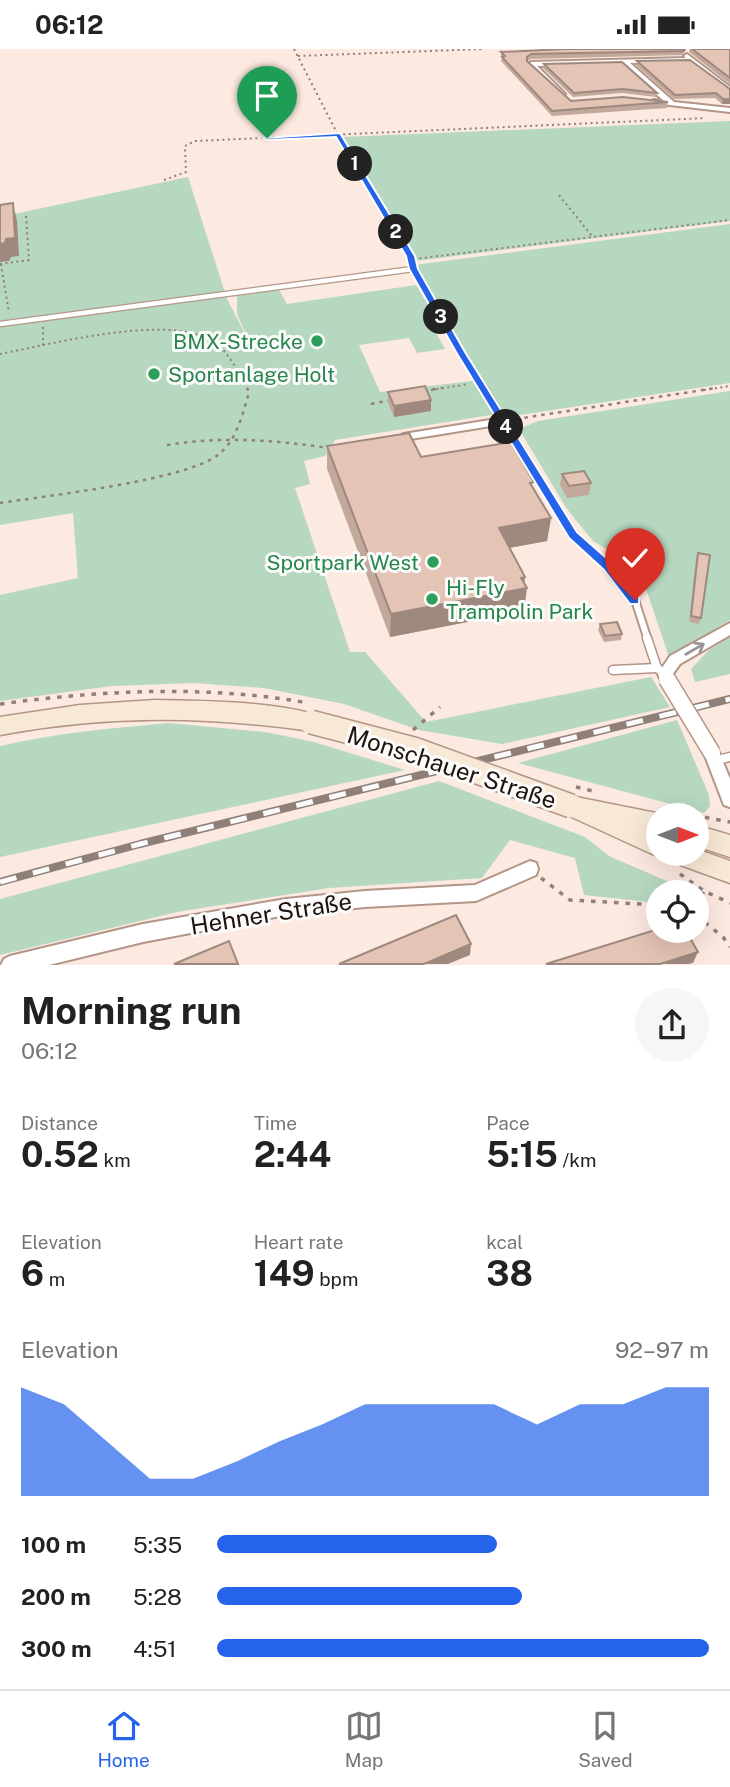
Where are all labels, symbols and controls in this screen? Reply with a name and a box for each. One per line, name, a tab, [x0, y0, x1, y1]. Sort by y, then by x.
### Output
text: 06:12	[35, 9, 104, 40]
pin	[237, 66, 297, 138]
icon: arrive	[248, 77, 286, 115]
pin: 1	[338, 146, 372, 181]
text: 1	[350, 152, 359, 174]
pin: 2	[378, 215, 414, 249]
text: 2	[389, 220, 402, 242]
pin: 3	[424, 299, 458, 335]
text: 3	[434, 305, 447, 327]
place label: BMX-Strecke	[173, 329, 303, 354]
marker: BMX-Strecke	[309, 333, 325, 349]
place label: Sportanlage Holt	[168, 362, 335, 387]
marker: Sportanlage Holt	[146, 366, 162, 382]
pin: 4	[489, 409, 524, 445]
text: 4	[499, 415, 512, 437]
pin	[605, 528, 665, 600]
icon: check	[616, 539, 654, 577]
place label: Sportpark West	[266, 550, 419, 575]
marker: Sportpark West	[425, 554, 441, 570]
place label: Hi-Fly Trampolin Park	[446, 575, 594, 624]
marker: Hi-Fly Trampolin Park	[424, 591, 440, 607]
one-way arrow	[685, 642, 705, 656]
street label: Monschauer Straße	[344, 720, 560, 814]
north arrow	[646, 803, 709, 866]
map controls	[646, 803, 709, 943]
button: locate	[646, 880, 709, 943]
street label: Hehner Straße	[188, 886, 354, 940]
text: Morning run	[21, 988, 242, 1033]
button: share	[635, 988, 709, 1062]
text: 06:12	[21, 1037, 78, 1064]
text: Distance	[21, 1112, 98, 1134]
text: Time	[254, 1112, 297, 1134]
text: Pace	[486, 1112, 530, 1134]
text: 0.52	[21, 1134, 99, 1175]
text: 2:44	[254, 1134, 331, 1175]
text: 5:15	[486, 1134, 558, 1175]
text: km	[99, 1149, 131, 1171]
text: /km	[558, 1149, 596, 1171]
text: Elevation	[21, 1231, 102, 1253]
text: Heart rate	[254, 1231, 343, 1253]
text: kcal	[486, 1231, 523, 1253]
text: 6	[21, 1253, 44, 1294]
text: 149	[254, 1253, 315, 1294]
text: 38	[486, 1253, 533, 1294]
text: m	[44, 1268, 65, 1290]
text: bpm	[315, 1268, 358, 1290]
text: Elevation	[21, 1336, 119, 1363]
text: 92–97 m	[615, 1336, 709, 1363]
text: 100 m	[21, 1531, 86, 1558]
text: 5:35	[133, 1531, 182, 1558]
text: 200 m	[21, 1583, 91, 1610]
text: 5:28	[133, 1583, 182, 1610]
text: 300 m	[21, 1635, 92, 1662]
text: 4:51	[133, 1635, 177, 1662]
tab: Home	[97, 1707, 150, 1771]
tab: Map	[345, 1707, 383, 1771]
tab: Saved	[578, 1707, 633, 1771]

